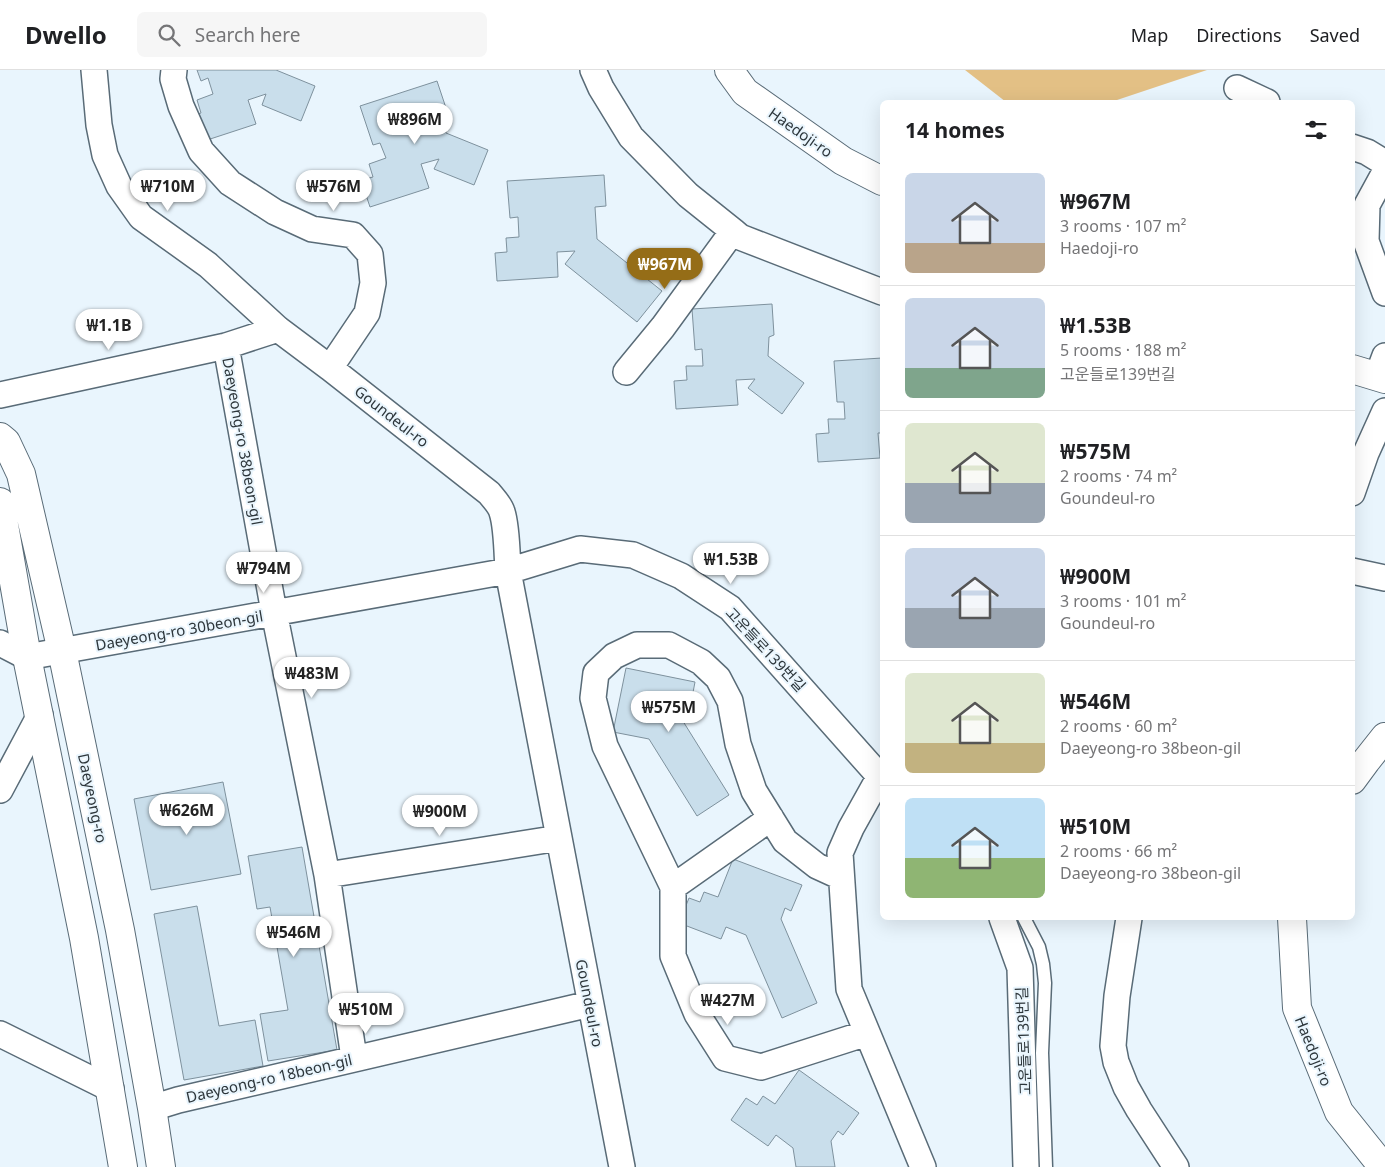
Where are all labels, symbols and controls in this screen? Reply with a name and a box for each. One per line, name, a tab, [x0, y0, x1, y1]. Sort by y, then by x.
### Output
search box	[137, 12, 487, 57]
text: Dwello	[25, 18, 107, 51]
icon: search	[155, 21, 183, 49]
text: Search here	[195, 22, 300, 48]
text: Map	[1131, 23, 1168, 47]
text: Directions	[1196, 23, 1282, 47]
text: Saved	[1310, 23, 1360, 47]
pin: ₩896M	[380, 102, 450, 145]
street label: Haedoji-ro	[765, 103, 837, 161]
text: ₩896M	[388, 108, 442, 130]
text: 14 homes	[905, 116, 1005, 144]
icon: filters	[1302, 116, 1330, 144]
pin: ₩710M	[133, 170, 203, 212]
pin: ₩576M	[299, 170, 369, 212]
text: ₩710M	[141, 175, 195, 197]
text: ₩576M	[307, 175, 361, 197]
text: ₩967M	[1060, 187, 1131, 215]
icon: home	[945, 193, 1005, 253]
text: 3 rooms · 107 m²	[1060, 215, 1186, 237]
text: Haedoji-ro	[1060, 237, 1139, 259]
pin: ₩967M	[630, 248, 700, 290]
text: ₩967M	[638, 253, 692, 275]
pin: ₩1.1B	[74, 308, 144, 351]
text: ₩1.53B	[1060, 311, 1131, 339]
text: ₩1.1B	[86, 314, 132, 336]
icon: home	[945, 318, 1005, 378]
text: 5 rooms · 188 m²	[1060, 339, 1186, 361]
street label: Daeyeong-ro 38beon-gil	[218, 356, 268, 526]
text: 고운들로139번길	[1060, 363, 1176, 385]
street label: Goundeul-ro	[351, 381, 433, 451]
text: ₩575M	[1060, 437, 1131, 465]
icon: home	[945, 443, 1005, 503]
text: 2 rooms · 74 m²	[1060, 465, 1177, 487]
text: Goundeul-ro	[1060, 487, 1155, 509]
pin: ₩1.53B	[690, 542, 772, 585]
text: ₩1.53B	[704, 548, 758, 570]
pin: ₩794M	[229, 552, 299, 594]
text: ₩794M	[237, 557, 291, 579]
text: ₩900M	[1060, 562, 1131, 590]
icon: home	[945, 568, 1005, 628]
text: 3 rooms · 101 m²	[1060, 590, 1186, 612]
street label: 고운들로139번길	[722, 602, 810, 696]
street label: Daeyeong-ro 30beon-gil	[94, 605, 264, 655]
text: Goundeul-ro	[1060, 612, 1155, 634]
pin: ₩483M	[277, 656, 347, 699]
text: ₩483M	[285, 662, 339, 684]
text: ₩546M	[1060, 687, 1131, 715]
pin: ₩575M	[634, 690, 704, 733]
icon: home	[945, 693, 1005, 753]
text: ₩575M	[642, 696, 696, 718]
text: 2 rooms · 60 m²	[1060, 715, 1177, 737]
text: Daeyeong-ro 38beon-gil	[1060, 737, 1241, 759]
street label: Daeyeong-ro	[74, 751, 112, 845]
pin: ₩626M	[152, 794, 222, 836]
pin: ₩900M	[405, 794, 475, 837]
text: ₩626M	[160, 799, 214, 821]
text: ₩900M	[413, 800, 467, 822]
text: ₩510M	[1060, 812, 1131, 840]
icon: home	[945, 818, 1005, 878]
text: 2 rooms · 66 m²	[1060, 840, 1177, 862]
text: Daeyeong-ro 38beon-gil	[1060, 862, 1241, 884]
pin: ₩546M	[259, 916, 329, 958]
text: ₩546M	[267, 921, 321, 943]
street label: Goundeul-ro	[572, 957, 608, 1049]
pin: ₩427M	[693, 984, 763, 1026]
street label: 고운들로139번길	[1011, 986, 1035, 1096]
text: ₩427M	[701, 989, 755, 1011]
pin: ₩510M	[331, 992, 401, 1035]
text: ₩510M	[339, 998, 393, 1020]
street label: Haedoji-ro	[1291, 1013, 1337, 1089]
street label: Daeyeong-ro 18beon-gil	[184, 1049, 354, 1107]

